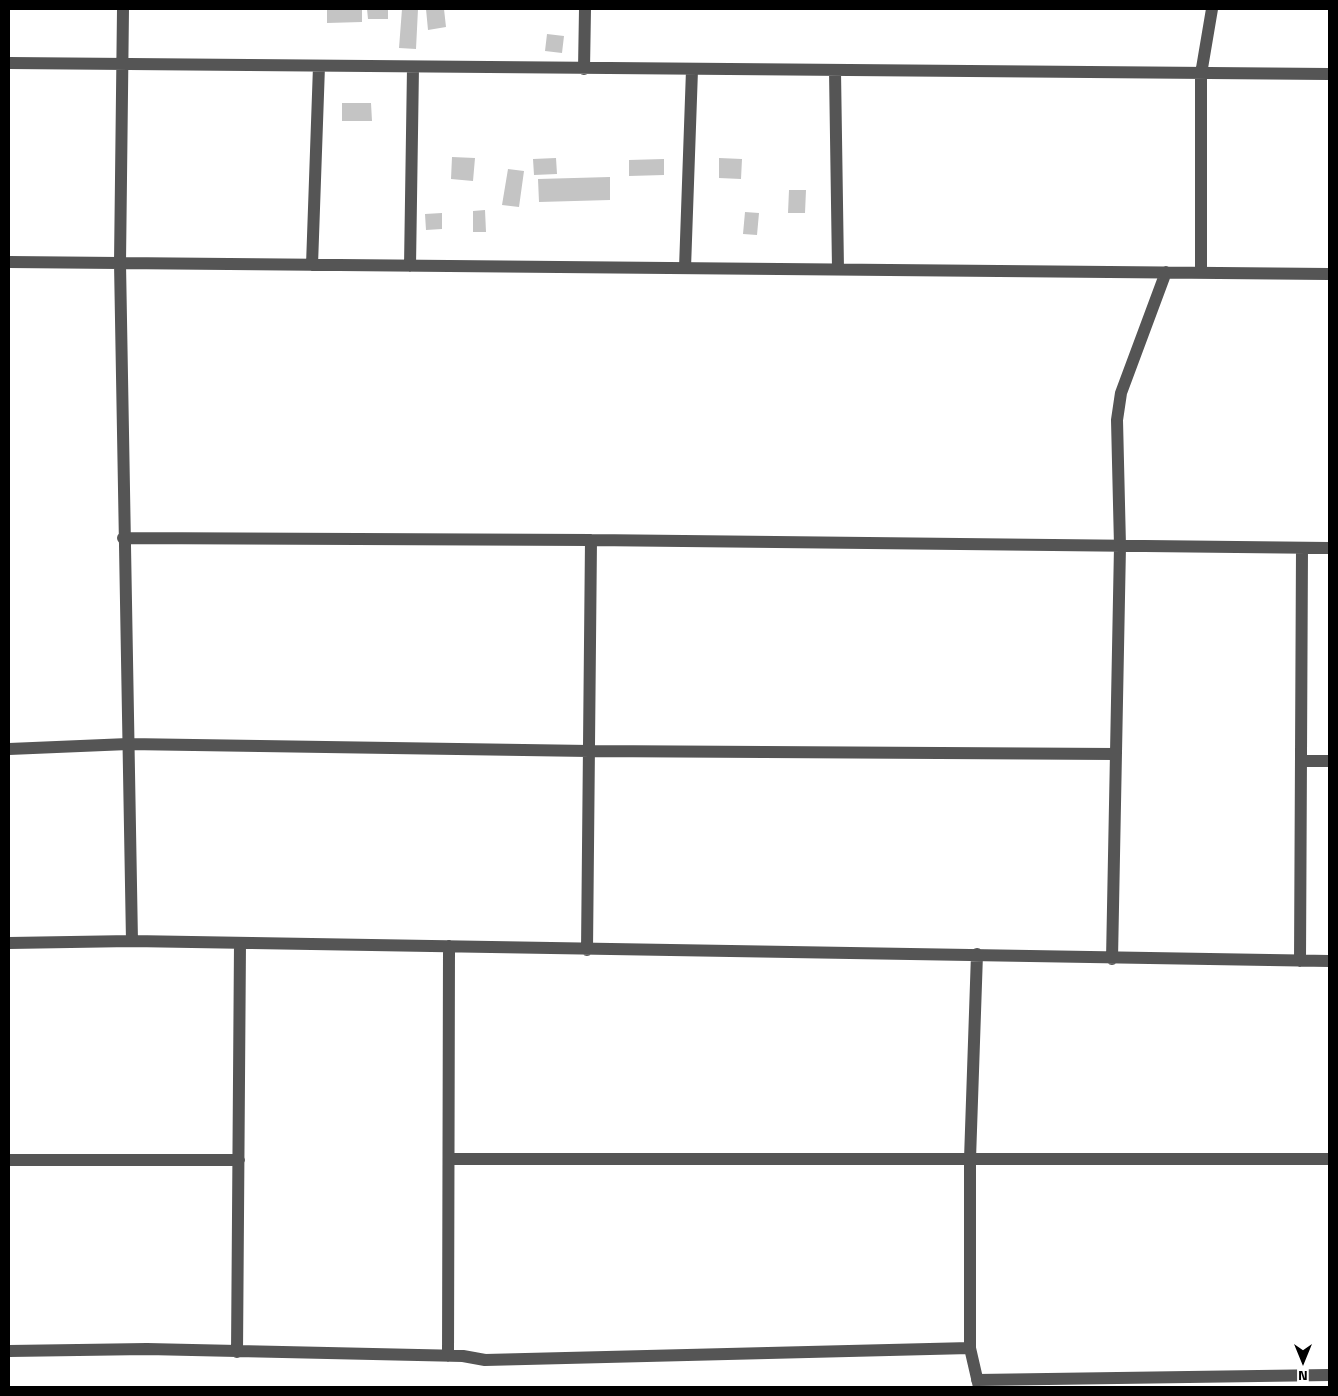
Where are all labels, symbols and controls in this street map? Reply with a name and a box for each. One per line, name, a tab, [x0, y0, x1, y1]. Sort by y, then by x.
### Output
north arrow	[1278, 1336, 1328, 1386]
text: N	[1298, 1366, 1308, 1387]

